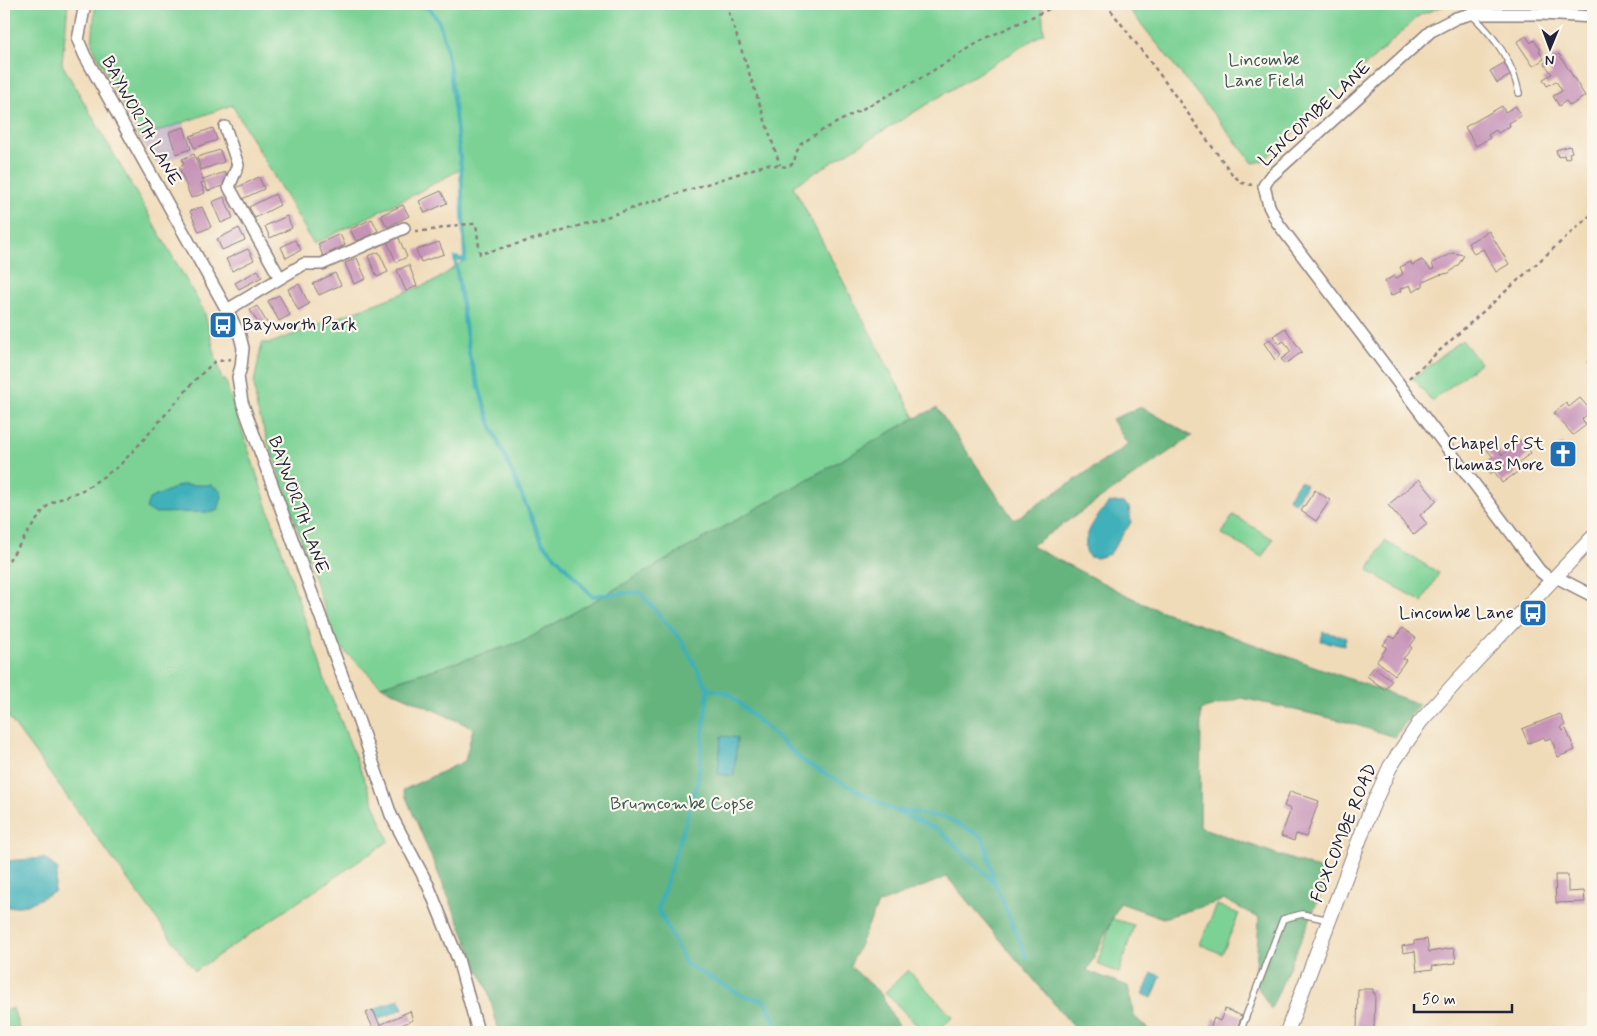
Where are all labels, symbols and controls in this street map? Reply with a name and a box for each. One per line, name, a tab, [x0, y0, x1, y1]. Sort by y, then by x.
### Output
north arrow	[1524, 22, 1574, 72]
park label: Lincombe Lane Field	[1224, 48, 1304, 93]
text: N	[1545, 51, 1555, 69]
street label: BAYWORTH LANE	[95, 52, 187, 190]
street label: LINCOMBE LANE	[1254, 55, 1377, 172]
bus stop icon: Bayworth Park	[208, 310, 238, 340]
place label: Bayworth Park	[242, 313, 357, 337]
place label: Chapel of St Thomas More	[1444, 432, 1544, 477]
street label: BAYWORTH LANE	[262, 433, 334, 577]
church icon: Chapel of St Thomas More	[1548, 439, 1578, 469]
bus stop icon: Lincombe Lane	[1518, 598, 1548, 628]
place label: Lincombe Lane	[1399, 601, 1514, 625]
street label: FOXCOMBE ROAD	[1305, 760, 1383, 906]
park label: Brumcombe Copse	[610, 792, 754, 816]
scale bar	[1414, 981, 1512, 1013]
text: 50 m	[1422, 990, 1456, 1010]

